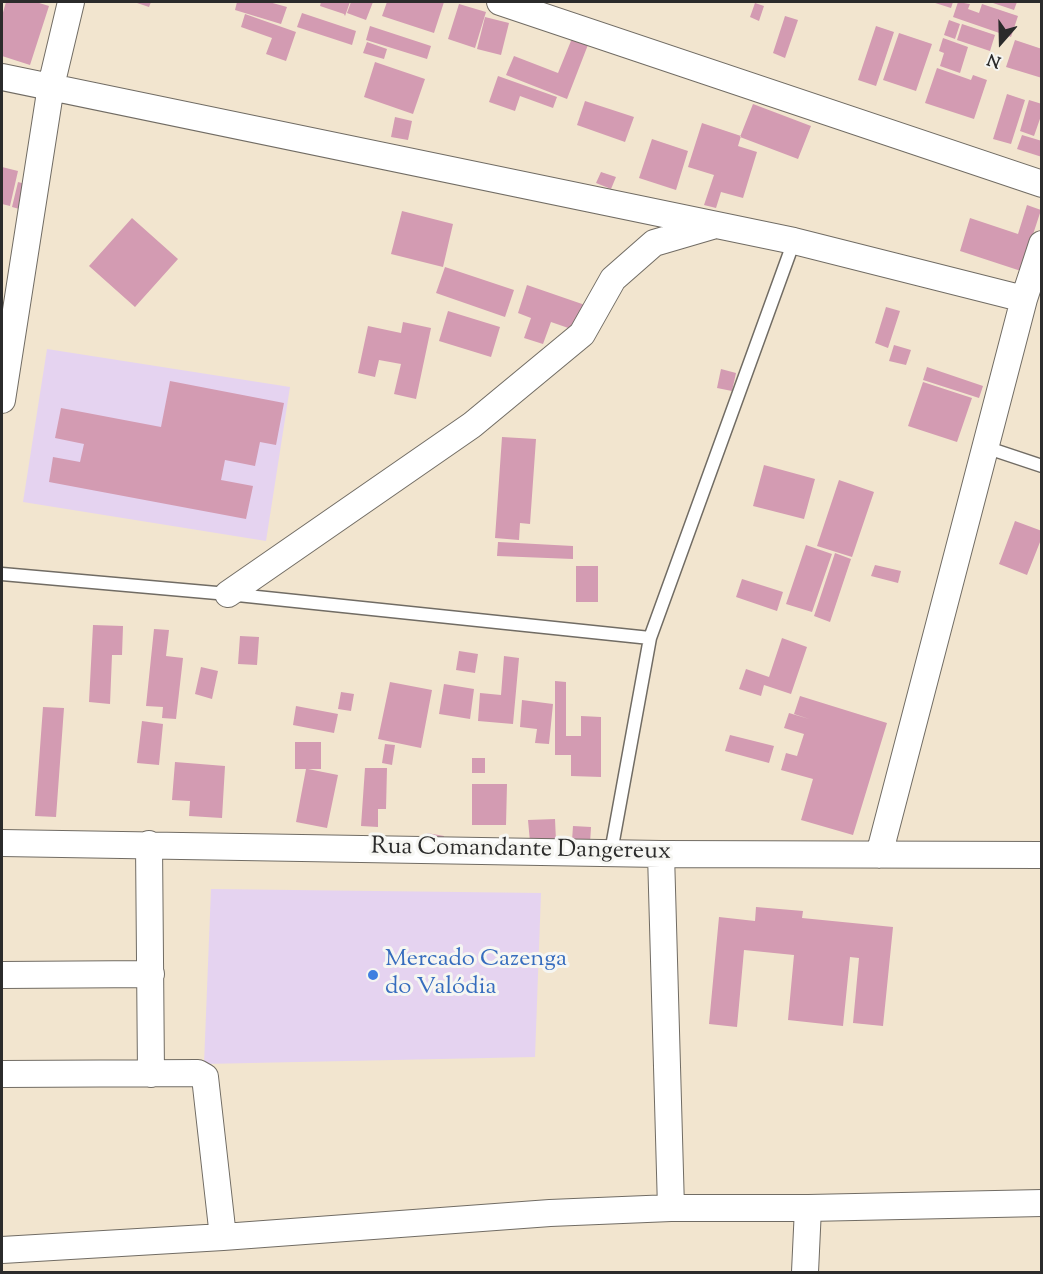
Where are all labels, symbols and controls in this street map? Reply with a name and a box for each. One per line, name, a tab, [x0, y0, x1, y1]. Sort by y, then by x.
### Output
north arrow	[971, 12, 1031, 72]
text: N	[985, 46, 1005, 72]
street label: Rua Comandante Dangereux	[371, 834, 671, 868]
place label: Mercado Cazenga do Valódia	[385, 947, 567, 1003]
marker: Mercado Cazenga do Valódia	[366, 968, 380, 982]

